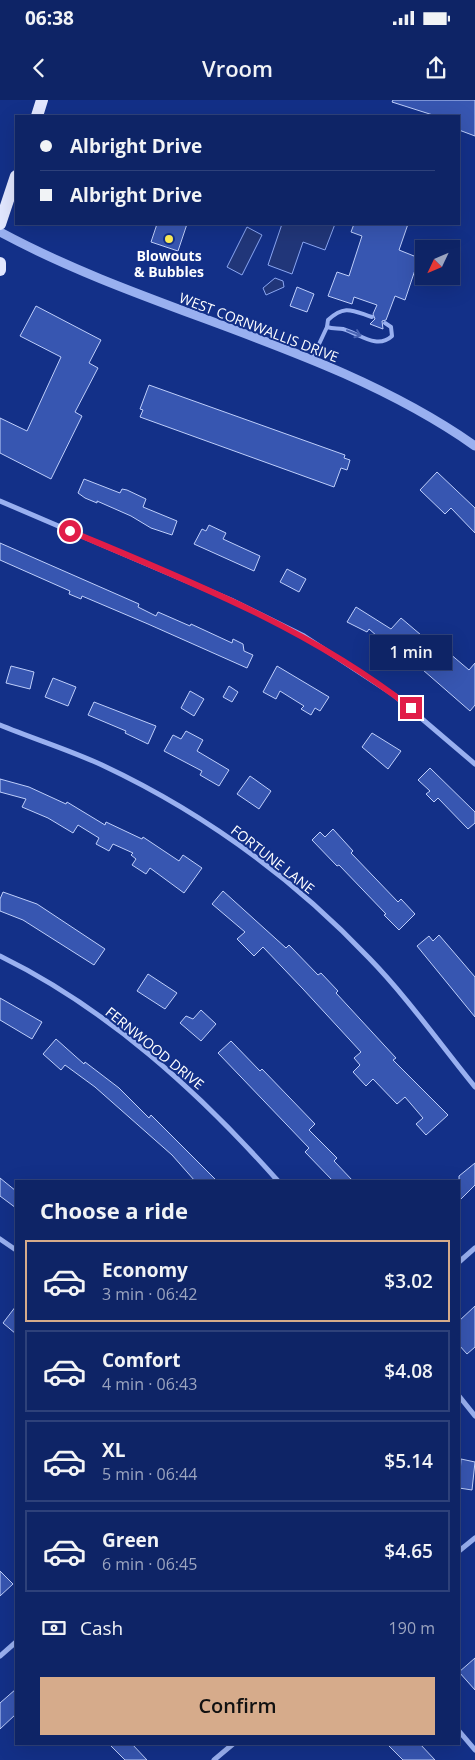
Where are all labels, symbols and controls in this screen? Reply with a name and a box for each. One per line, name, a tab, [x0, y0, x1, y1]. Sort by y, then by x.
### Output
text: 06:38	[25, 5, 74, 31]
text: Vroom	[202, 53, 273, 83]
icon: back	[25, 54, 53, 82]
icon: share	[422, 54, 450, 82]
text: Albright Drive	[70, 133, 202, 159]
text: Albright Drive	[70, 182, 202, 208]
marker: Blowouts & Bubbles	[163, 233, 175, 245]
north arrow	[415, 240, 460, 285]
map controls	[415, 240, 460, 285]
place label: Blowouts & Bubbles	[134, 246, 204, 281]
street label: WEST CORNWALLIS DRIVE	[177, 288, 341, 366]
one-way arrow	[346, 329, 361, 339]
route start	[59, 520, 81, 542]
callout: 1 min	[370, 636, 452, 670]
text: 1 min	[389, 641, 433, 663]
route end	[400, 697, 422, 719]
street label: FORTUNE LANE	[227, 820, 319, 898]
street label: FERNWOOD DRIVE	[102, 1002, 208, 1094]
text: Choose a ride	[40, 1195, 188, 1225]
text: Economy	[102, 1257, 188, 1283]
icon: car	[42, 1259, 87, 1304]
text: $3.02	[384, 1268, 433, 1294]
text: 3 min · 06:42	[102, 1283, 197, 1305]
text: Comfort	[102, 1347, 181, 1373]
icon: car	[42, 1349, 87, 1394]
text: $4.08	[384, 1358, 433, 1384]
text: 4 min · 06:43	[102, 1373, 197, 1395]
text: XL	[102, 1437, 125, 1463]
icon: car	[42, 1439, 87, 1484]
text: $5.14	[384, 1448, 433, 1474]
text: 5 min · 06:44	[102, 1463, 197, 1485]
text: Green	[102, 1527, 159, 1553]
icon: car	[42, 1529, 87, 1574]
text: $4.65	[384, 1538, 433, 1564]
text: 6 min · 06:45	[102, 1553, 197, 1575]
icon: cash	[40, 1614, 68, 1642]
text: Cash	[80, 1615, 123, 1641]
text: 190 m	[389, 1617, 435, 1639]
button: Confirm	[40, 1677, 435, 1735]

